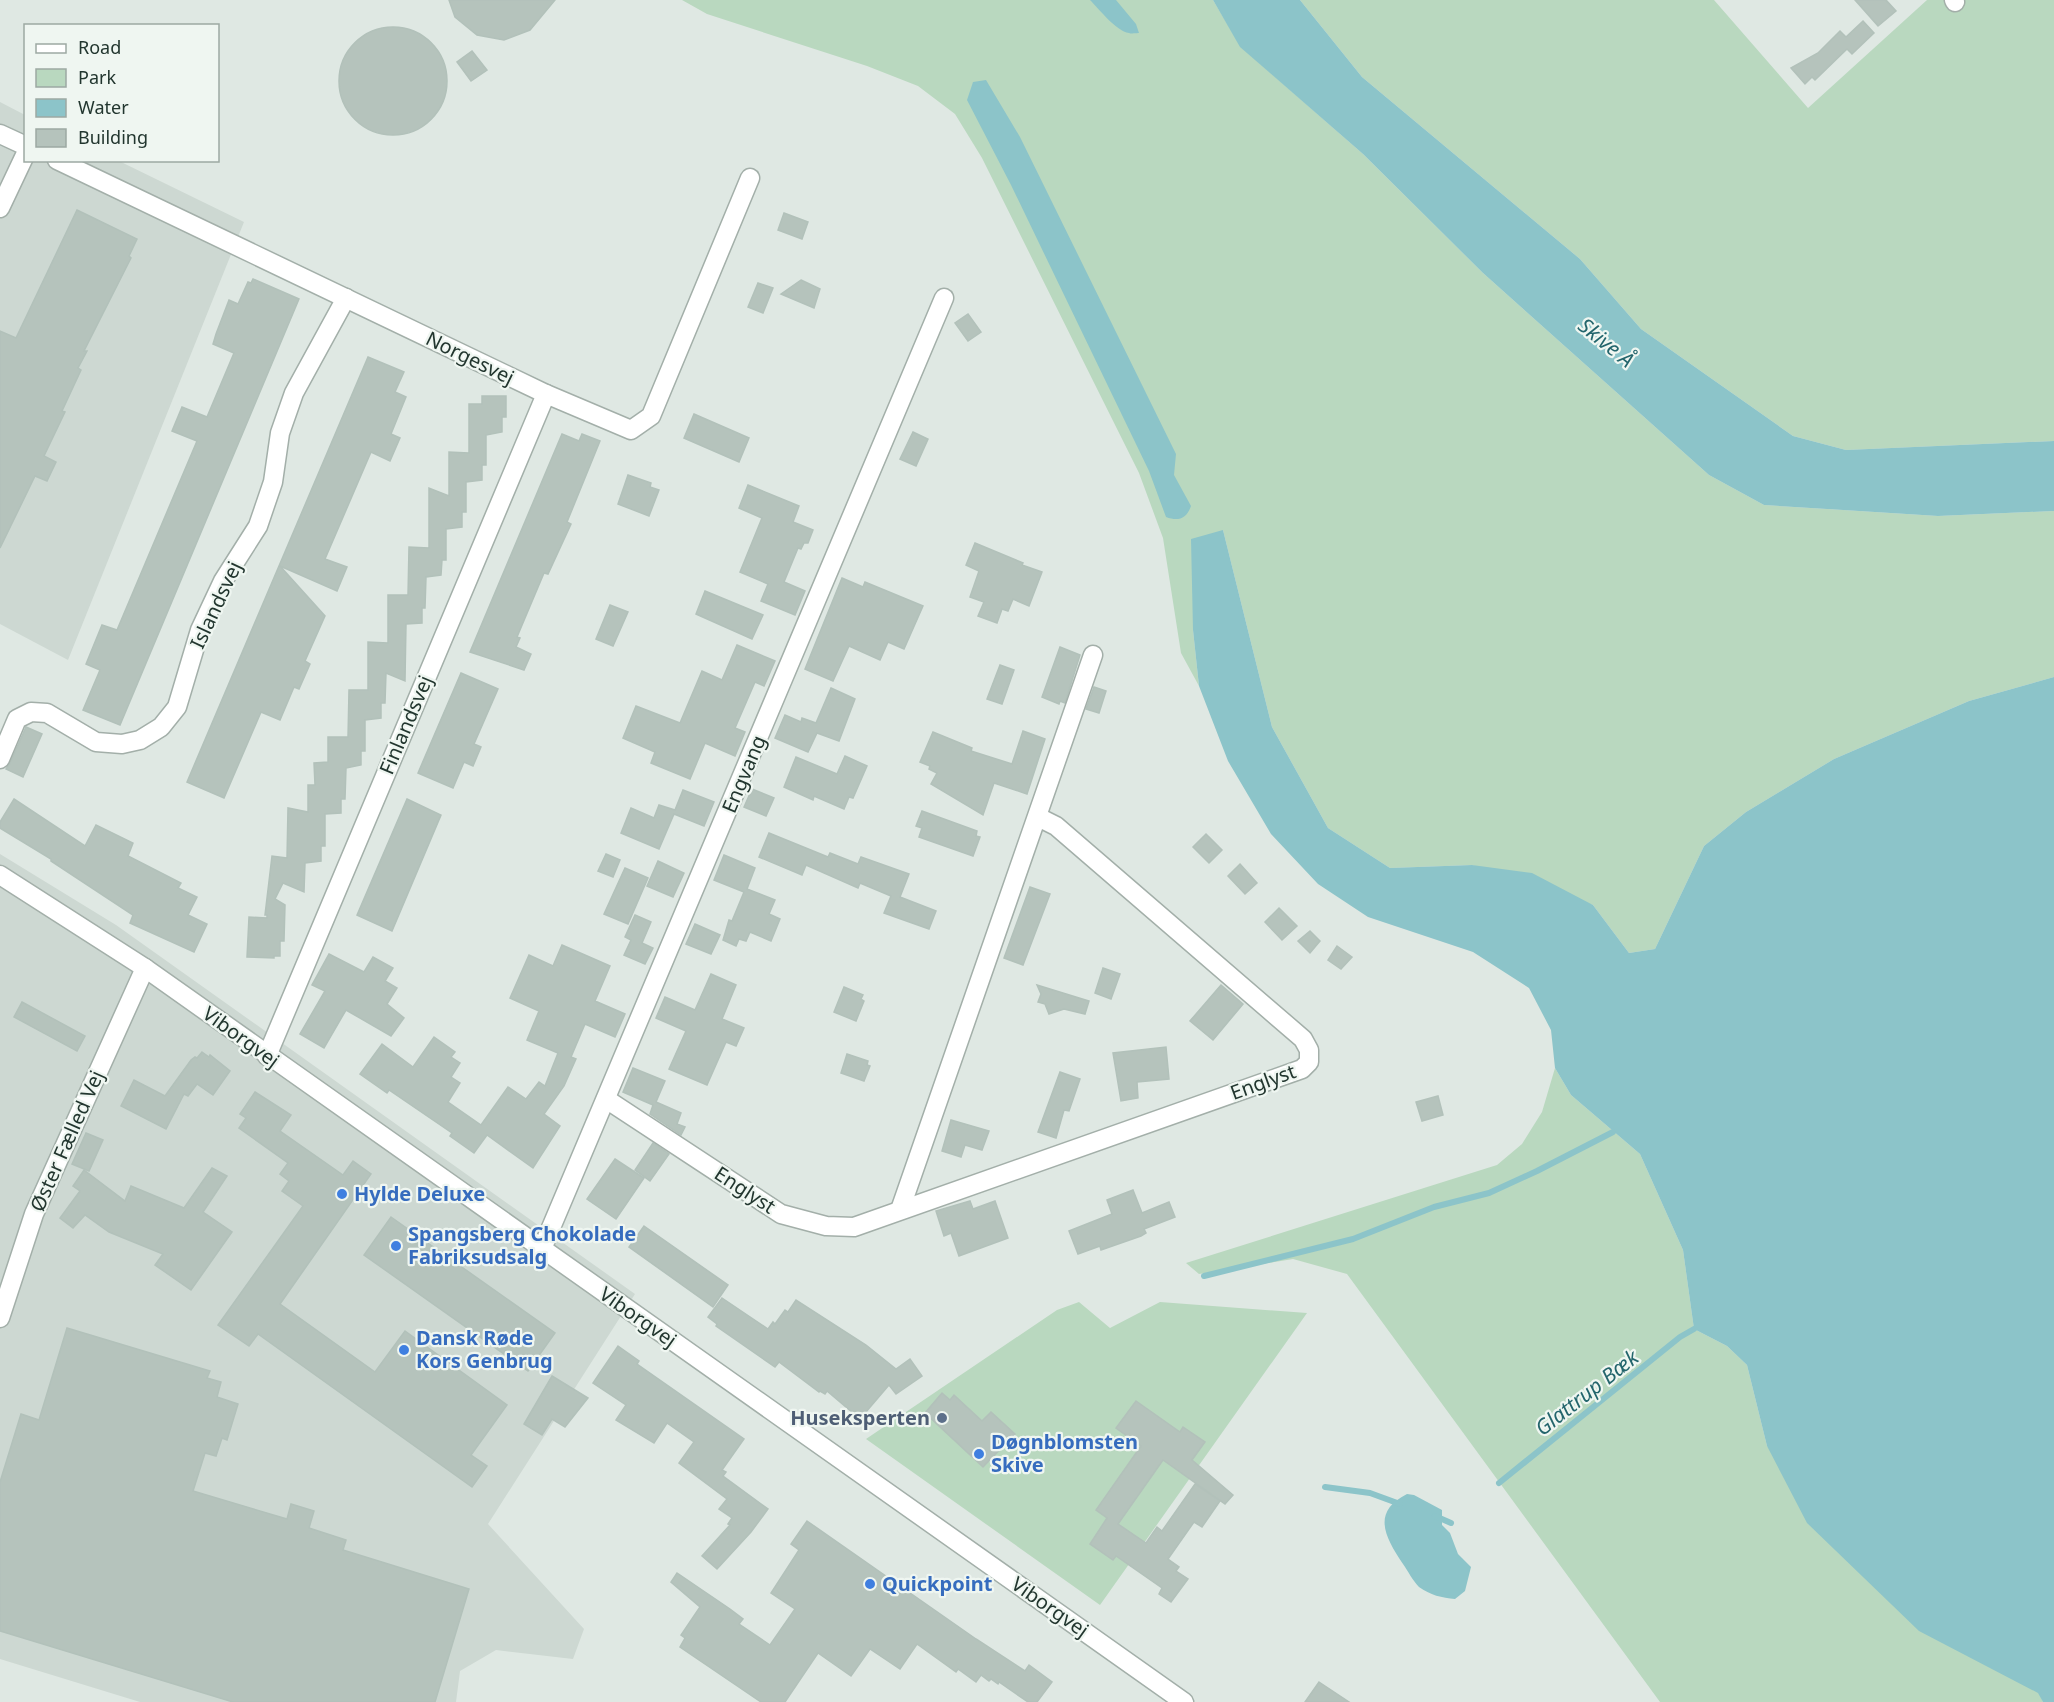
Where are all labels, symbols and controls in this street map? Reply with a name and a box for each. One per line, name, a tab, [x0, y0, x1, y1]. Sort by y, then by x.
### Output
legend	[24, 24, 219, 162]
text: Road	[78, 35, 121, 59]
text: Park	[78, 65, 116, 89]
text: Water	[78, 95, 129, 119]
text: Building	[78, 125, 148, 149]
water label: Skive Å	[1573, 311, 1640, 373]
street label: Norgesvej	[422, 325, 519, 391]
street label: Islandsvej	[184, 557, 248, 653]
street label: Finlandsvej	[373, 671, 439, 778]
street label: Engvang	[715, 731, 772, 817]
street label: Viborgvej	[198, 1000, 285, 1074]
street label: Englyst	[1226, 1057, 1299, 1106]
street label: Øster Fælled Vej	[23, 1066, 110, 1216]
street label: Englyst	[709, 1160, 781, 1219]
place label: Hylde Deluxe	[354, 1180, 485, 1207]
marker: Hylde Deluxe	[335, 1187, 349, 1201]
place label: Spangsberg Chokolade Fabriksudsalg	[408, 1220, 636, 1270]
marker: Spangsberg Chokolade Fabriksudsalg	[389, 1239, 403, 1253]
street label: Viborgvej	[594, 1280, 682, 1353]
place label: Dansk Røde Kors Genbrug	[416, 1324, 553, 1374]
water label: Glattrup Bæk	[1529, 1342, 1645, 1441]
marker: Dansk Røde Kors Genbrug	[397, 1343, 411, 1357]
place label: Huseksperten	[790, 1404, 930, 1431]
marker: Huseksperten	[935, 1411, 949, 1425]
place label: Døgnblomsten Skive	[991, 1428, 1138, 1478]
marker: Døgnblomsten Skive	[972, 1447, 986, 1461]
place label: Quickpoint	[882, 1570, 993, 1597]
street label: Viborgvej	[1006, 1570, 1094, 1643]
marker: Quickpoint	[863, 1577, 877, 1591]

